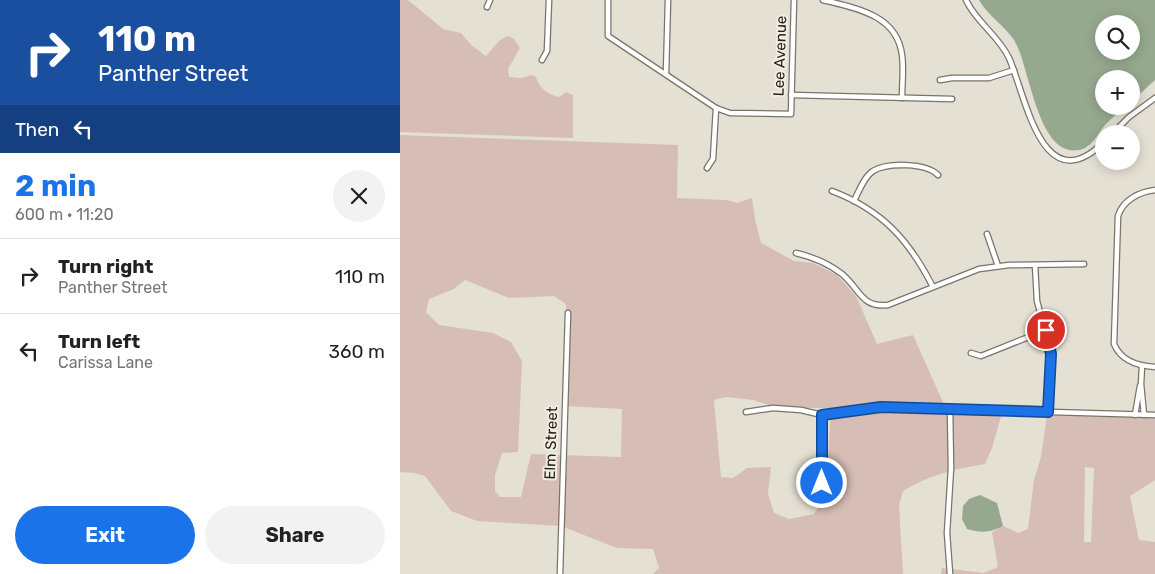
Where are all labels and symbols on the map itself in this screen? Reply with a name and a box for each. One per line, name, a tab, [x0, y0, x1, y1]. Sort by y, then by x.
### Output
street label: Lee Avenue	[770, 15, 790, 97]
pin	[1025, 309, 1067, 351]
street label: Elm Street	[541, 406, 561, 480]
position arrow	[795, 456, 847, 508]

